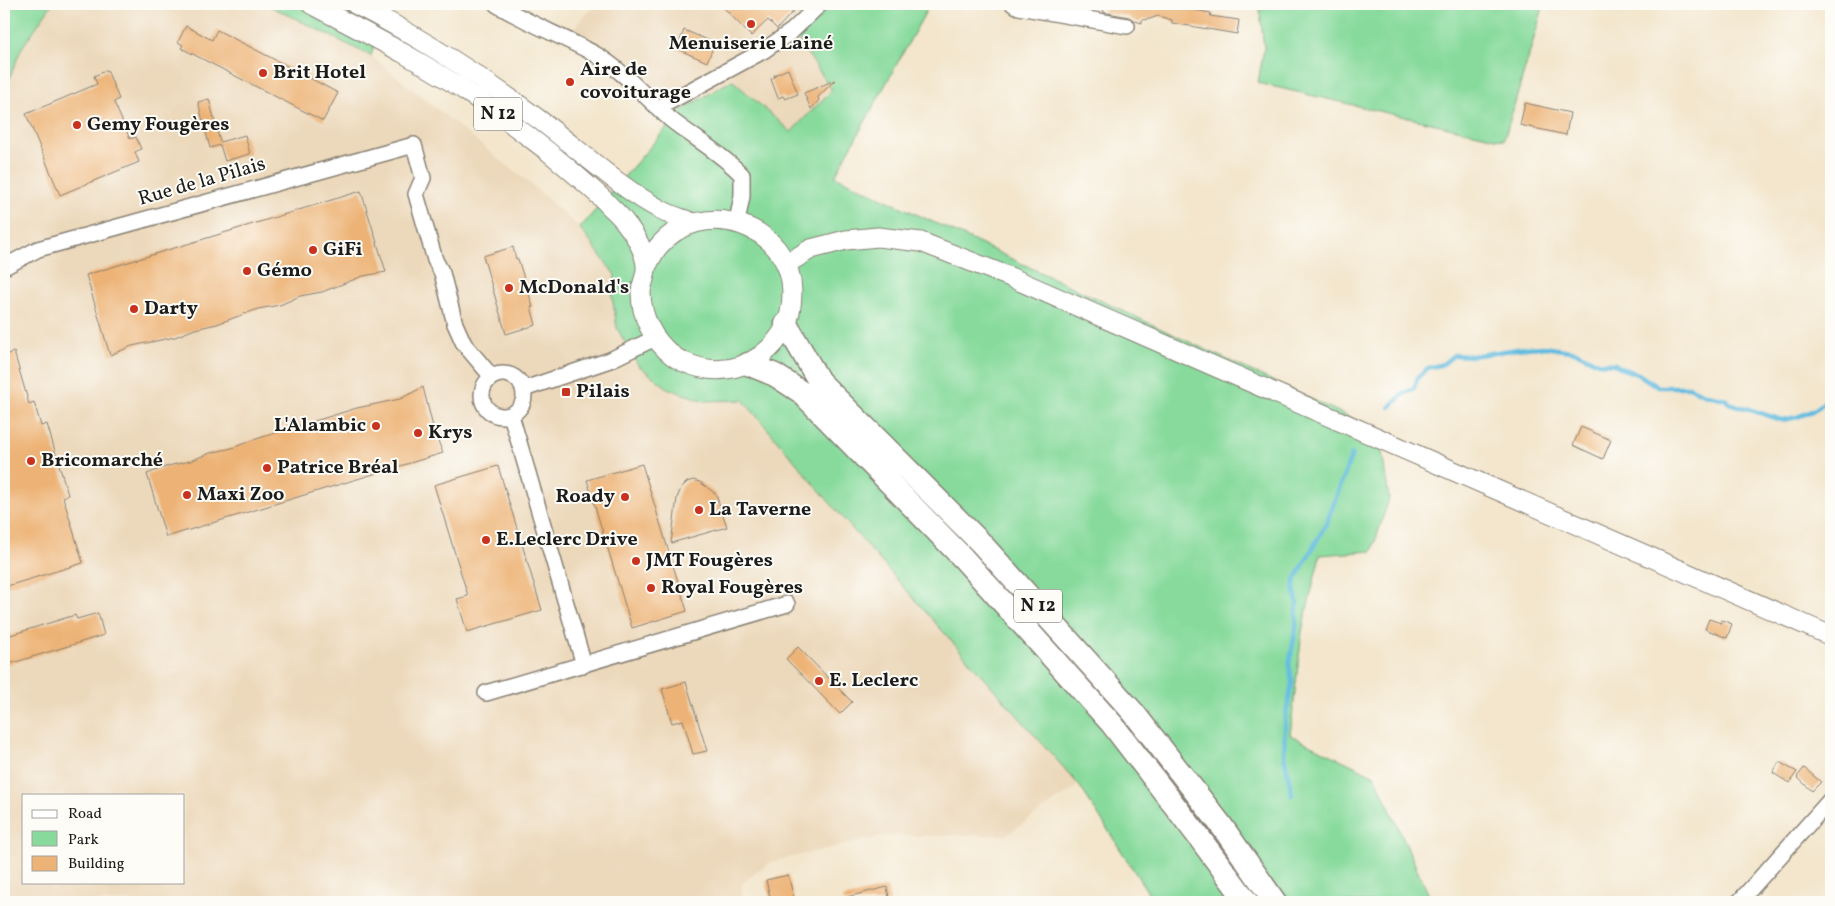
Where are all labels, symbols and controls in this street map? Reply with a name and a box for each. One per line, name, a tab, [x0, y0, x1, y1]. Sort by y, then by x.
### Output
marker: Menuiserie Lainé	[745, 18, 757, 30]
place label: Menuiserie Lainé	[669, 30, 833, 58]
place label: Aire de covoiturage	[580, 56, 691, 107]
place label: Brit Hotel	[273, 59, 366, 87]
marker: Brit Hotel	[257, 67, 269, 79]
marker: Aire de covoiturage	[564, 76, 576, 88]
road number: N 12	[474, 98, 522, 130]
place label: Gemy Fougères	[87, 111, 229, 139]
marker: Gemy Fougères	[71, 119, 83, 131]
street label: Rue de la Pilais	[135, 150, 269, 214]
place label: GiFi	[323, 236, 363, 264]
marker: GiFi	[307, 244, 319, 256]
place label: Gémo	[257, 257, 312, 285]
marker: Gémo	[241, 265, 253, 277]
place label: McDonald's	[519, 274, 629, 302]
marker: McDonald's	[503, 282, 515, 294]
place label: Darty	[144, 295, 198, 323]
marker: Darty	[128, 303, 140, 315]
place label: Pilais	[576, 378, 630, 406]
marker: Pilais	[560, 386, 572, 398]
place label: L'Alambic	[274, 412, 366, 440]
place label: Krys	[428, 419, 472, 447]
marker: L'Alambic	[370, 420, 382, 432]
marker: Krys	[412, 427, 424, 439]
place label: Bricomarché	[41, 447, 163, 475]
place label: Patrice Bréal	[277, 454, 399, 482]
marker: Bricomarché	[25, 455, 37, 467]
marker: Patrice Bréal	[261, 462, 273, 474]
place label: Maxi Zoo	[197, 481, 285, 509]
place label: Roady	[556, 483, 615, 511]
marker: Maxi Zoo	[181, 489, 193, 501]
marker: Roady	[619, 491, 631, 503]
place label: La Taverne	[709, 496, 811, 524]
marker: La Taverne	[693, 504, 705, 516]
place label: E.Leclerc Drive	[496, 526, 638, 554]
marker: E.Leclerc Drive	[480, 534, 492, 546]
place label: JMT Fougères	[645, 547, 773, 575]
marker: JMT Fougères	[630, 555, 642, 567]
place label: Royal Fougères	[661, 574, 803, 602]
marker: Royal Fougères	[645, 582, 657, 594]
road number: N 12	[1014, 590, 1062, 622]
place label: E. Leclerc	[829, 667, 918, 695]
marker: E. Leclerc	[813, 675, 825, 687]
legend	[22, 794, 185, 884]
text: Road	[68, 804, 102, 825]
text: Park	[68, 830, 99, 851]
text: Building	[68, 854, 125, 875]

